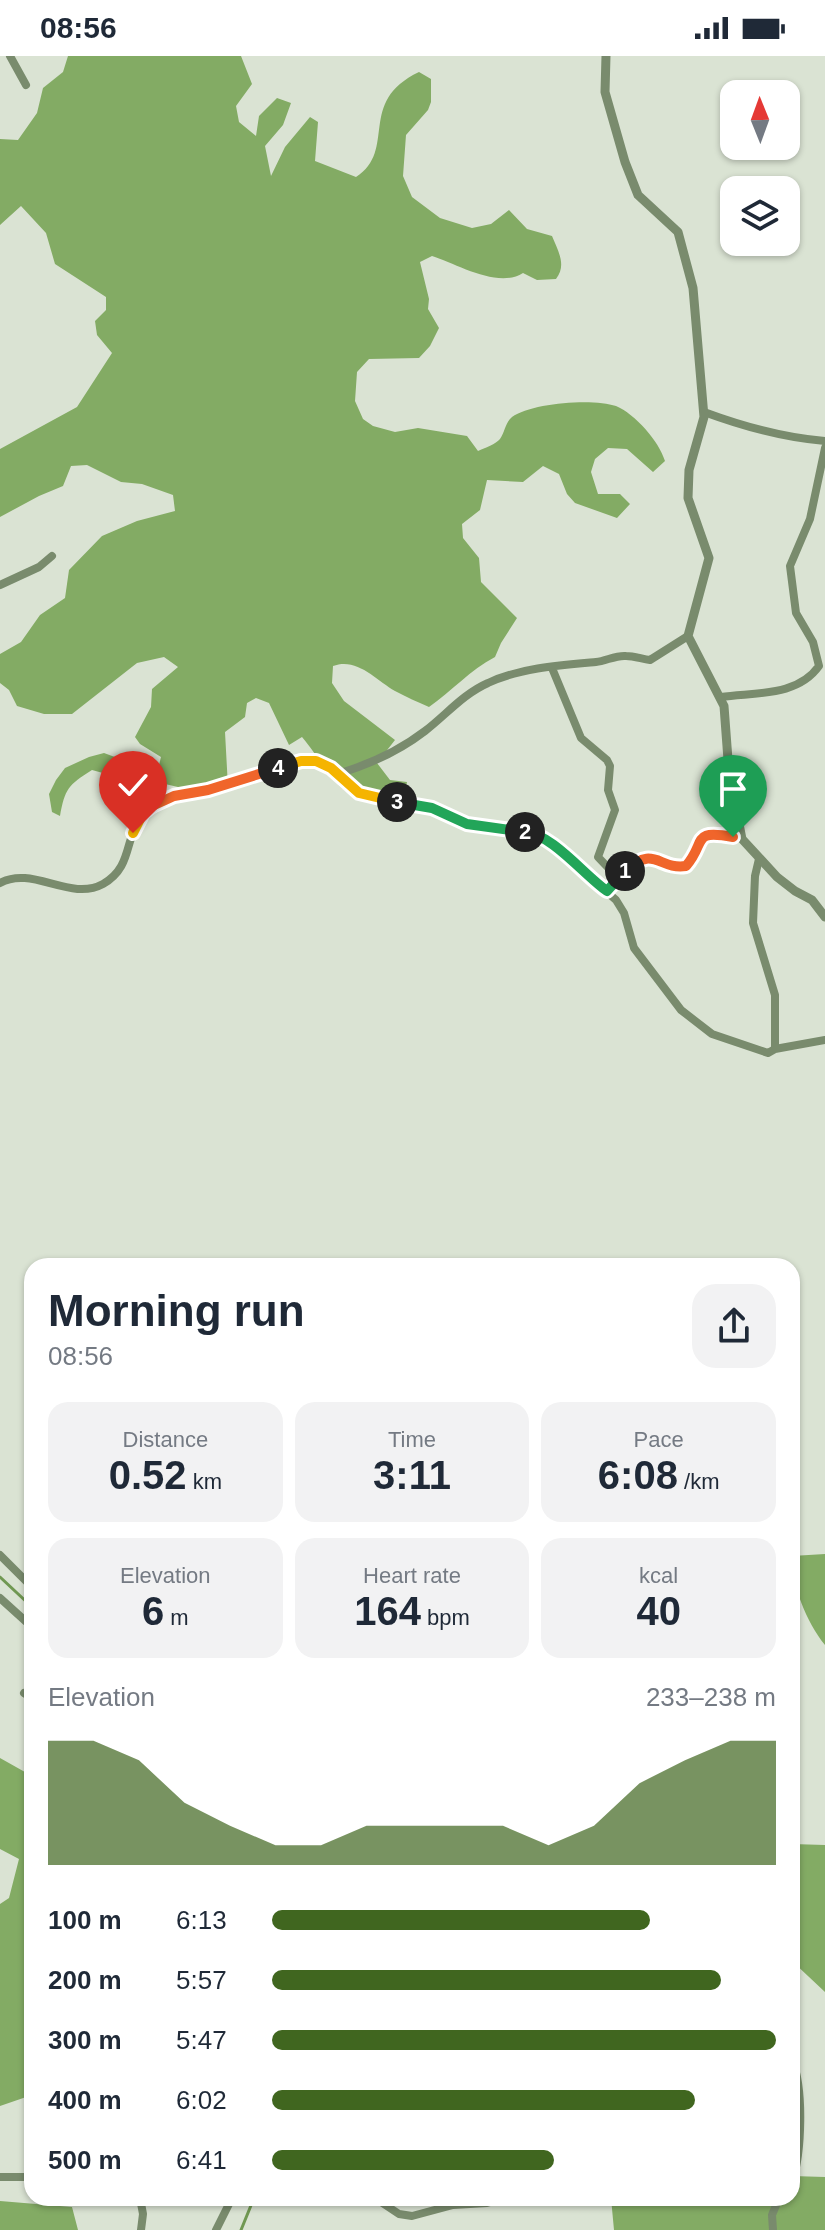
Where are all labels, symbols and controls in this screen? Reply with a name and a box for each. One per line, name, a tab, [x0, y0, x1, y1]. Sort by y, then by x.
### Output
text: 08:56	[40, 11, 117, 44]
north arrow	[720, 80, 800, 160]
map controls	[720, 80, 800, 256]
button: layers	[720, 176, 800, 256]
pin: 4	[258, 748, 298, 788]
pin	[99, 751, 167, 833]
text: 4	[272, 755, 284, 780]
pin	[699, 755, 767, 837]
icon: check	[111, 763, 155, 807]
icon: arrive	[711, 767, 755, 811]
pin: 3	[377, 782, 417, 822]
text: 3	[391, 789, 403, 814]
pin: 2	[505, 812, 545, 852]
text: 2	[519, 819, 531, 844]
pin: 1	[605, 851, 645, 891]
text: 1	[619, 858, 631, 883]
button: share	[692, 1284, 776, 1368]
text: Morning run	[48, 1286, 305, 1335]
text: 08:56	[48, 1341, 113, 1371]
text: Distance	[123, 1427, 208, 1452]
text: Time	[388, 1427, 436, 1452]
text: Pace	[634, 1427, 684, 1452]
text: 0.52	[109, 1453, 187, 1497]
text: 3:11	[373, 1453, 451, 1497]
text: 6:08	[598, 1453, 678, 1497]
text: km	[187, 1469, 222, 1494]
text: /km	[678, 1469, 719, 1494]
text: Elevation	[120, 1563, 211, 1588]
text: Heart rate	[363, 1563, 461, 1588]
text: kcal	[639, 1563, 678, 1588]
text: 6	[142, 1589, 164, 1633]
text: 164	[354, 1589, 421, 1633]
text: 40	[636, 1589, 681, 1633]
text: m	[164, 1605, 189, 1630]
text: bpm	[421, 1605, 470, 1630]
text: Elevation	[48, 1682, 155, 1712]
text: 233–238 m	[646, 1682, 776, 1712]
text: 100 m	[48, 1905, 122, 1935]
text: 6:13	[176, 1905, 227, 1935]
text: 200 m	[48, 1965, 122, 1995]
text: 5:57	[176, 1965, 227, 1995]
text: 300 m	[48, 2025, 122, 2055]
text: 5:47	[176, 2025, 227, 2055]
text: 400 m	[48, 2085, 122, 2115]
text: 6:02	[176, 2085, 227, 2115]
text: 500 m	[48, 2145, 122, 2175]
text: 6:41	[176, 2145, 227, 2175]

